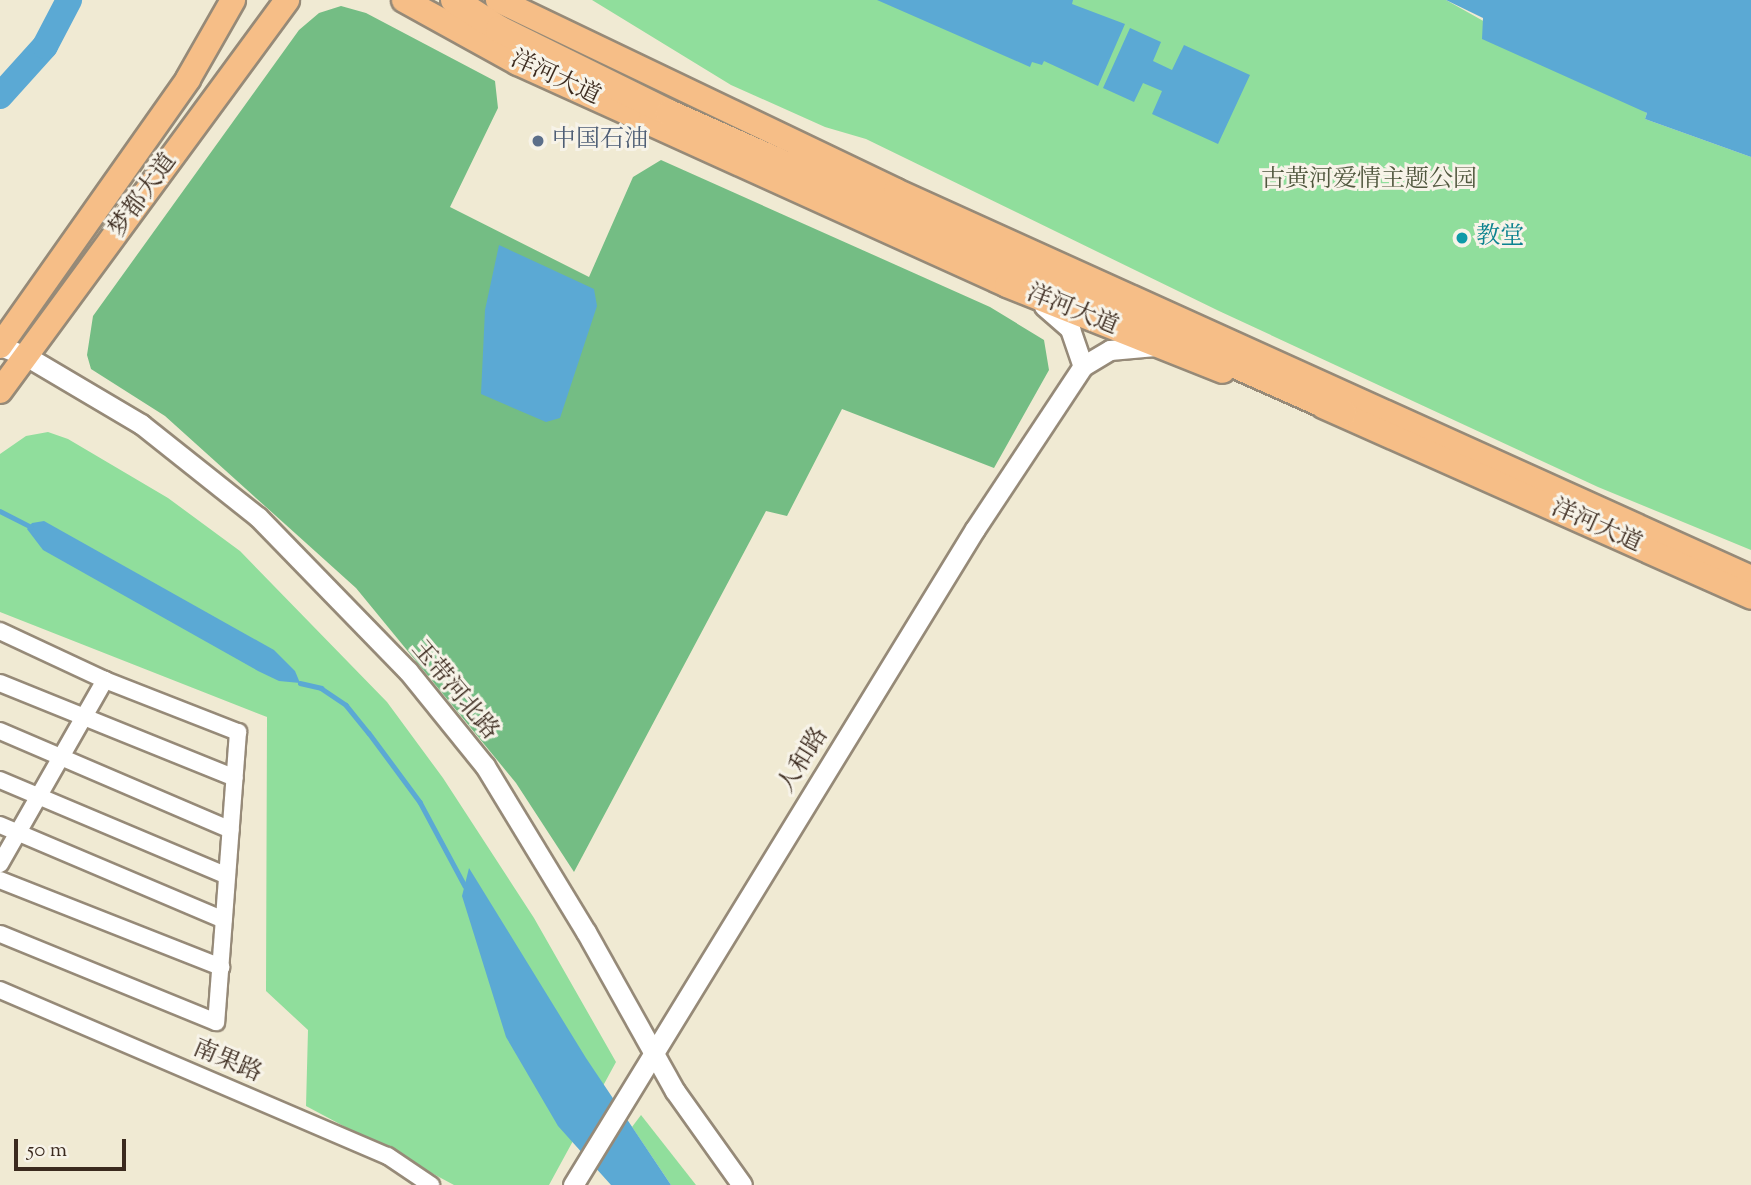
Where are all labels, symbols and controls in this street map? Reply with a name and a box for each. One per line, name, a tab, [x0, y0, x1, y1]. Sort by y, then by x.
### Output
street label: 洋河大道	[505, 46, 605, 112]
place label: 中国石油	[552, 127, 648, 155]
marker: 中国石油	[530, 133, 546, 149]
street label: 梦都大道	[104, 149, 184, 243]
park label: 古黄河爱情主题公园	[1261, 167, 1477, 195]
place label: 教堂	[1476, 224, 1524, 252]
marker: 教堂	[1454, 230, 1470, 246]
street label: 洋河大道	[1022, 280, 1122, 342]
street label: 洋河大道	[1546, 494, 1646, 560]
street label: 玉带河北路	[404, 636, 504, 746]
street label: 人和路	[773, 723, 835, 799]
street label: 南果路	[188, 1035, 266, 1089]
scale bar	[18, 1126, 130, 1170]
text: 50 m	[27, 1136, 67, 1166]

